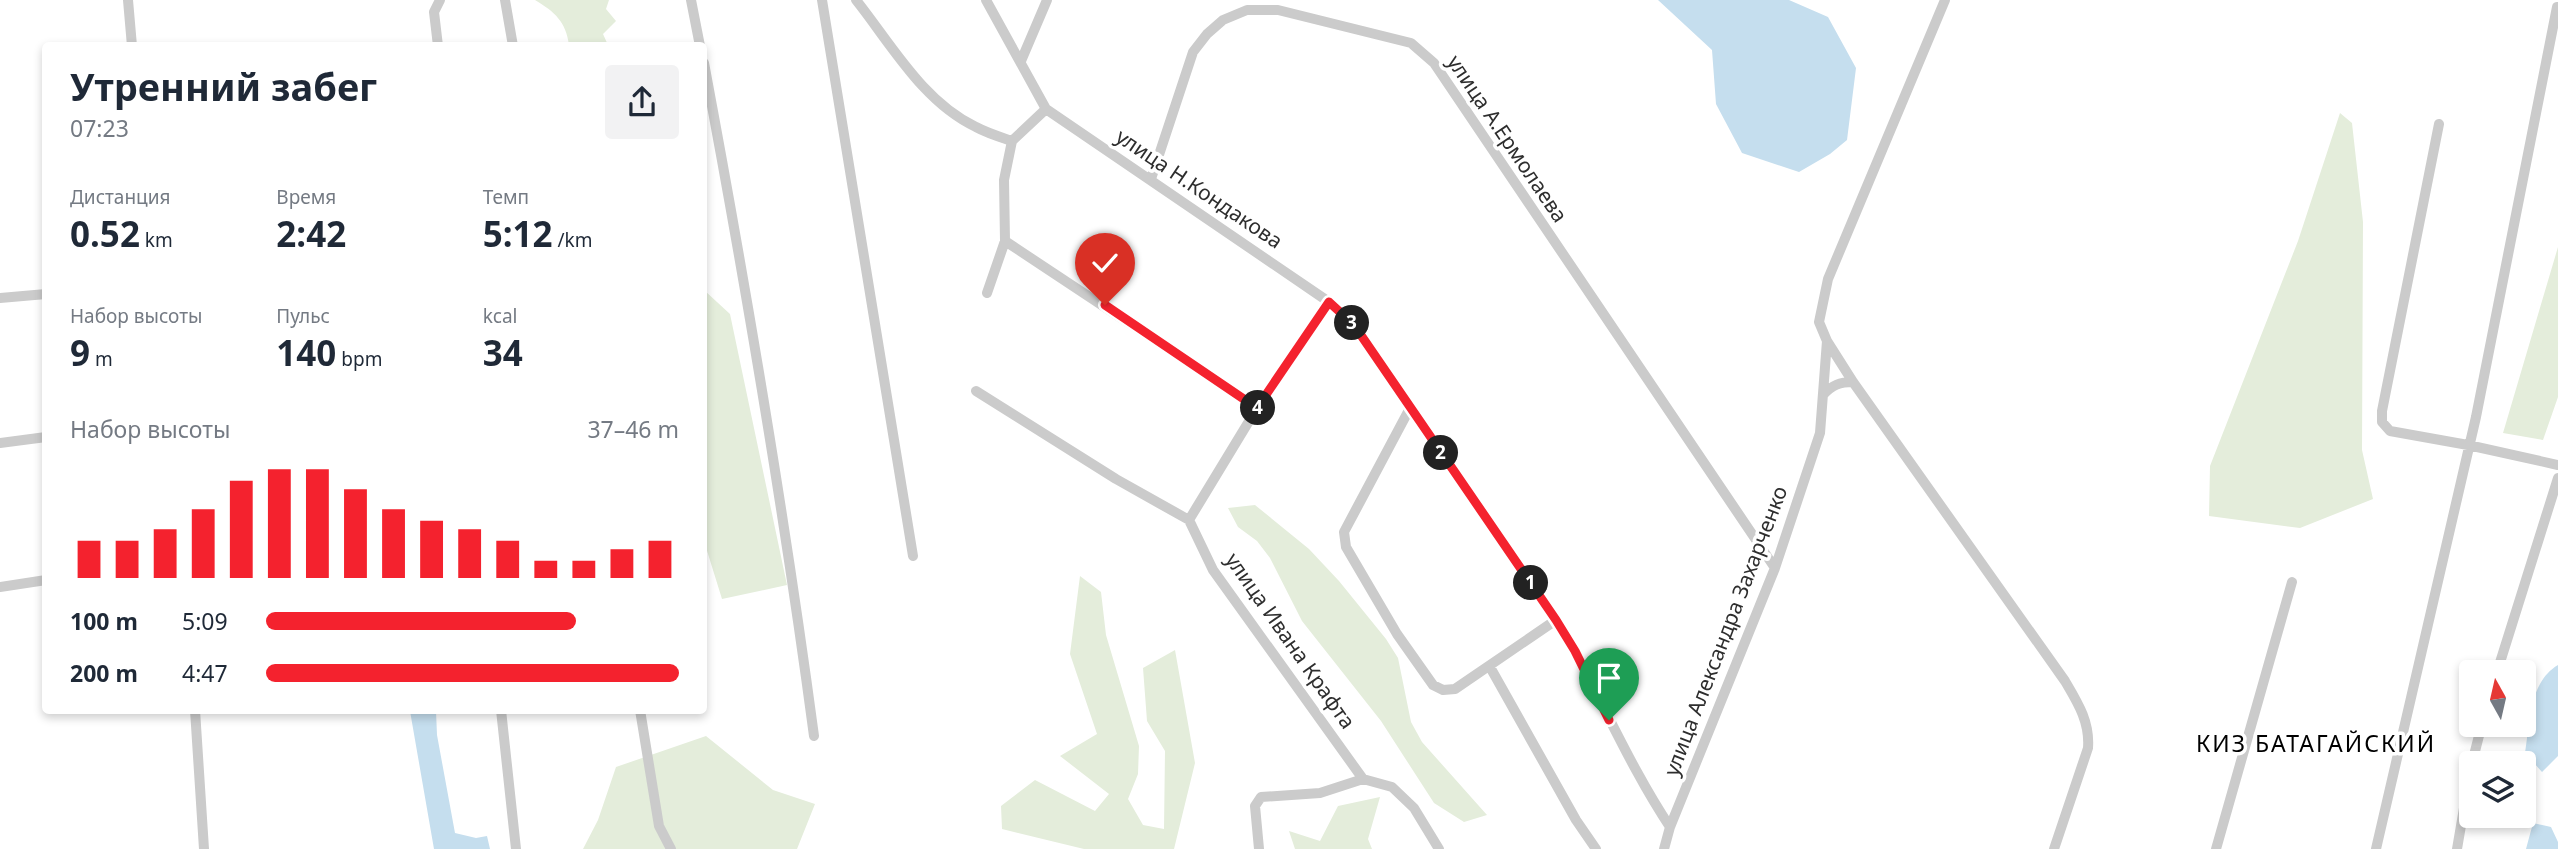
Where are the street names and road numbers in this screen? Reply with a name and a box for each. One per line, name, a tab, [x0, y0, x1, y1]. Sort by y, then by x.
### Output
street label: улица А.Ермолаева	[1441, 49, 1574, 228]
street label: улица Н.Кондакова	[1111, 122, 1288, 254]
street label: улица Александра Захарченко	[1657, 482, 1793, 780]
street label: улица Ивана Крафта	[1219, 547, 1362, 734]

